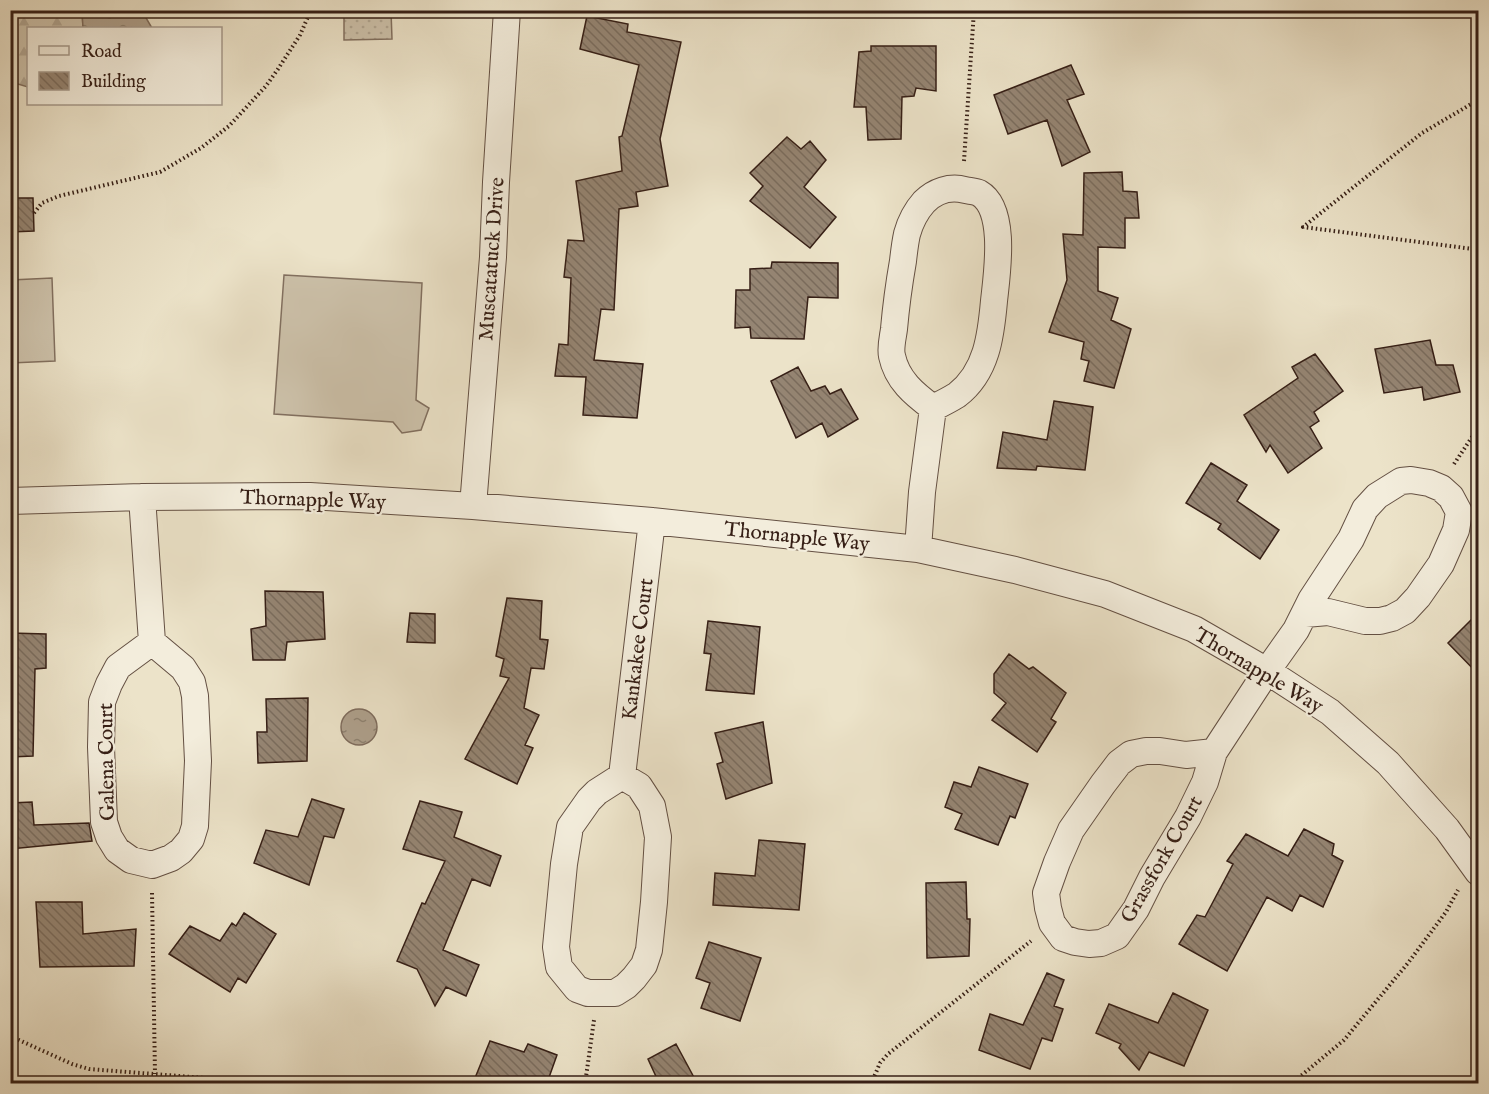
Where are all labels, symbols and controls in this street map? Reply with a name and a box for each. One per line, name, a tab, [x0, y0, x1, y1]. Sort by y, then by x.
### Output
legend	[27, 27, 222, 105]
text: Road	[81, 41, 122, 64]
text: Building	[81, 71, 146, 94]
street label: Muscatatuck Drive	[473, 176, 512, 342]
street label: Thornapple Way	[239, 484, 387, 517]
street label: Thornapple Way	[723, 516, 872, 559]
street label: Kankakee Court	[616, 577, 661, 722]
street label: Thornapple Way	[1189, 622, 1328, 721]
street label: Galena Court	[93, 703, 122, 821]
street label: Grassfork Court	[1115, 791, 1210, 928]

